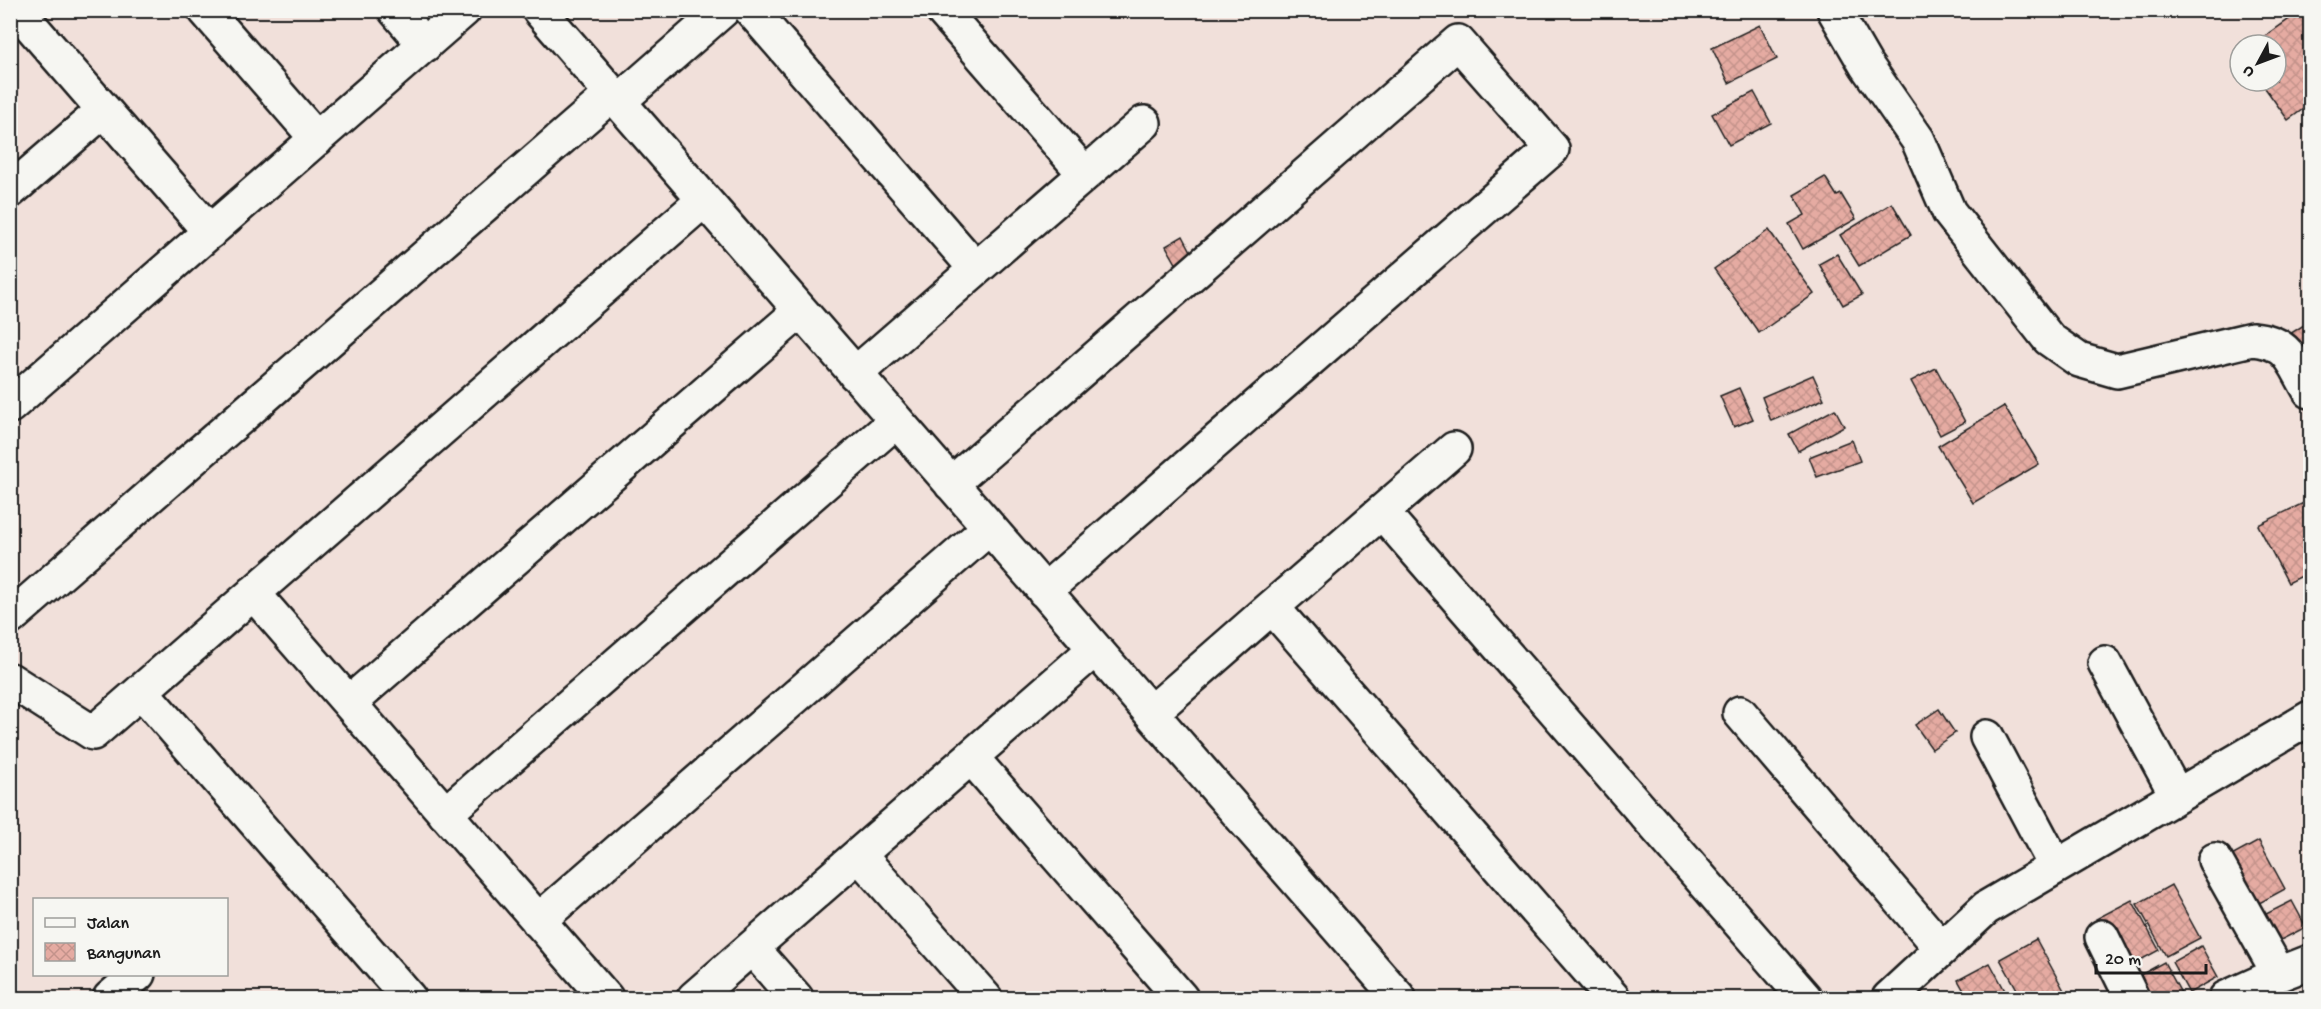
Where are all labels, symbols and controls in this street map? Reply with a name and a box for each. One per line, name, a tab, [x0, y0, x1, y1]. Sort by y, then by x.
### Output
north arrow	[2228, 33, 2288, 93]
text: U	[2239, 60, 2260, 80]
legend	[33, 898, 228, 976]
text: Jalan	[87, 914, 129, 935]
scale bar	[2096, 937, 2206, 975]
text: Bangunan	[86, 944, 161, 965]
text: 20 m	[2105, 950, 2141, 971]

